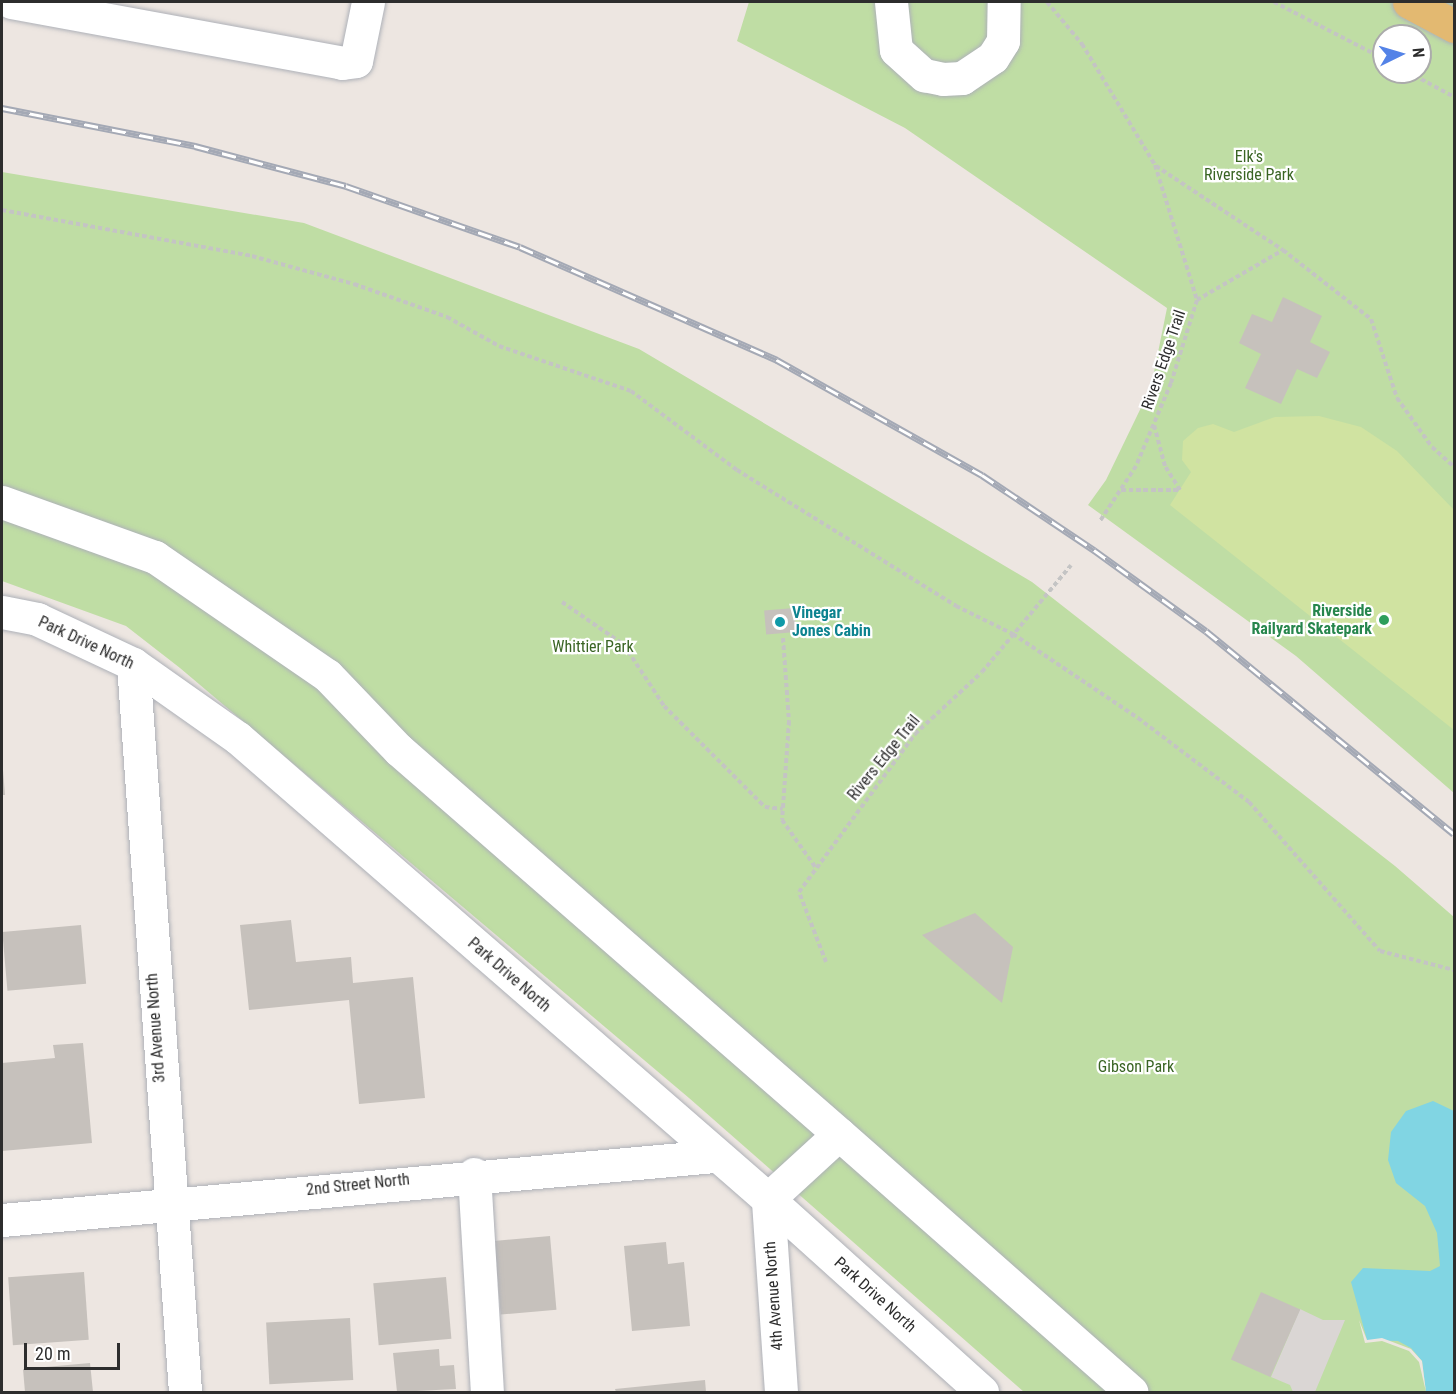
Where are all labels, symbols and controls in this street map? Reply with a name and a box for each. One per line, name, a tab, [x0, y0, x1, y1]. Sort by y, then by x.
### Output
north arrow	[1372, 24, 1432, 84]
text: N	[1409, 47, 1428, 58]
park label: Elk's Riverside Park	[1204, 147, 1294, 185]
street label: Rivers Edge Trail	[1138, 308, 1190, 412]
place label: Riverside Railyard Skatepark	[1251, 601, 1372, 639]
place label: Vinegar Jones Cabin	[792, 603, 871, 641]
street label: Park Drive North	[35, 612, 137, 674]
marker: Riverside Railyard Skatepark	[1377, 613, 1391, 627]
marker: Vinegar Jones Cabin	[773, 615, 787, 629]
park label: Whittier Park	[552, 637, 634, 657]
street label: Rivers Edge Trail	[844, 711, 924, 805]
street label: Park Drive North	[464, 934, 554, 1016]
street label: 3rd Avenue North	[143, 973, 169, 1083]
park label: Gibson Park	[1098, 1057, 1174, 1077]
street label: 2nd Street North	[305, 1170, 411, 1200]
street label: 4th Avenue North	[761, 1241, 787, 1351]
street label: Park Drive North	[830, 1253, 920, 1337]
scale bar	[27, 1331, 123, 1369]
text: 20 m	[35, 1343, 70, 1364]

